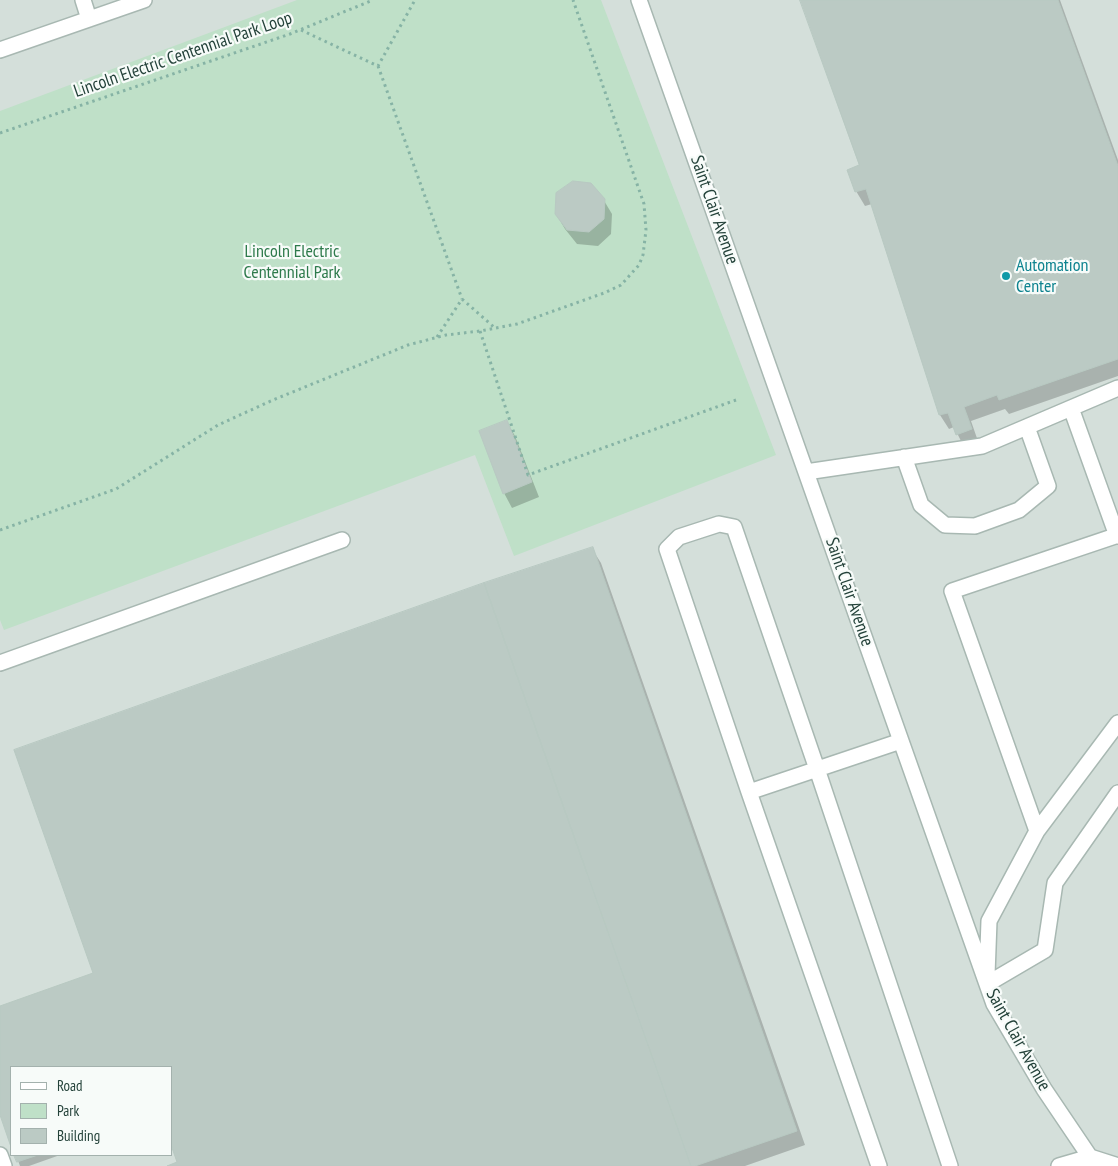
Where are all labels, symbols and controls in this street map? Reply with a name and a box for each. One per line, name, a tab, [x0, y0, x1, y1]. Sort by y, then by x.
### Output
street label: Lincoln Electric Centennial Park Loop	[71, 7, 295, 103]
street label: Saint Clair Avenue	[685, 153, 743, 267]
park label: Lincoln Electric Centennial Park	[244, 241, 340, 284]
place label: Automation Center	[1016, 255, 1088, 298]
marker: Automation Center	[1000, 270, 1012, 282]
street label: Saint Clair Avenue	[820, 535, 878, 649]
street label: Saint Clair Avenue	[981, 985, 1055, 1095]
legend	[10, 1066, 172, 1156]
text: Road	[57, 1076, 83, 1095]
text: Park	[57, 1101, 79, 1120]
text: Building	[57, 1126, 100, 1145]

